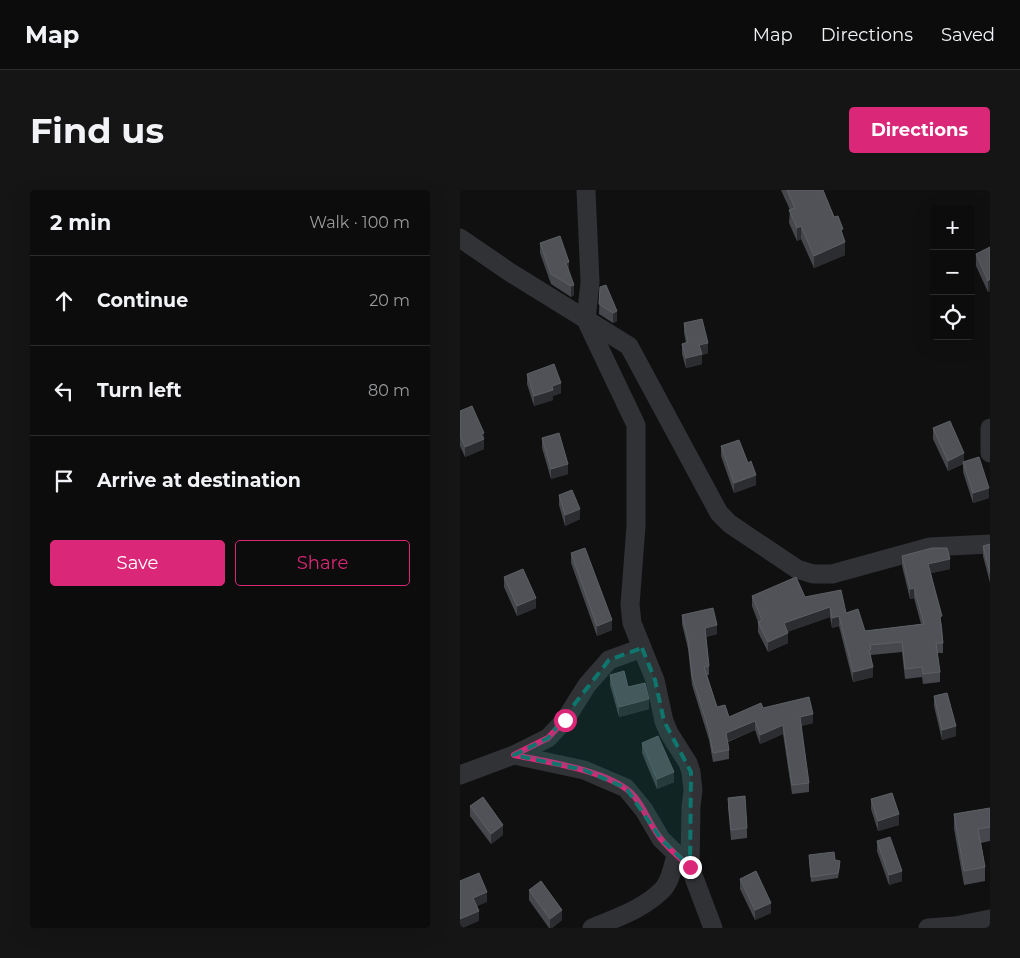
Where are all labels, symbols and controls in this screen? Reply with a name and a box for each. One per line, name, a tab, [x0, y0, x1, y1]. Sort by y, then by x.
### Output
text: Map	[25, 20, 79, 49]
text: Map	[753, 24, 793, 46]
text: Directions	[821, 24, 913, 46]
text: Saved	[941, 24, 995, 46]
button: Directions	[849, 107, 990, 153]
text: Find us	[30, 109, 164, 152]
map controls	[930, 205, 975, 340]
button: +	[930, 205, 975, 250]
text: 2 min	[50, 210, 111, 235]
text: Walk · 100 m	[309, 213, 410, 232]
button: −	[930, 250, 975, 295]
icon: ahead	[50, 287, 78, 315]
text: Continue	[97, 289, 188, 312]
text: 20 m	[369, 291, 410, 310]
button: locate	[930, 295, 975, 340]
icon: left	[50, 377, 78, 405]
text: Turn left	[97, 379, 182, 402]
text: 80 m	[368, 381, 410, 400]
icon: arrive	[50, 467, 78, 495]
text: Arrive at destination	[97, 469, 301, 492]
button: Save	[50, 540, 225, 586]
button: Share	[235, 540, 410, 586]
route start	[554, 709, 577, 732]
route end	[679, 856, 702, 879]

